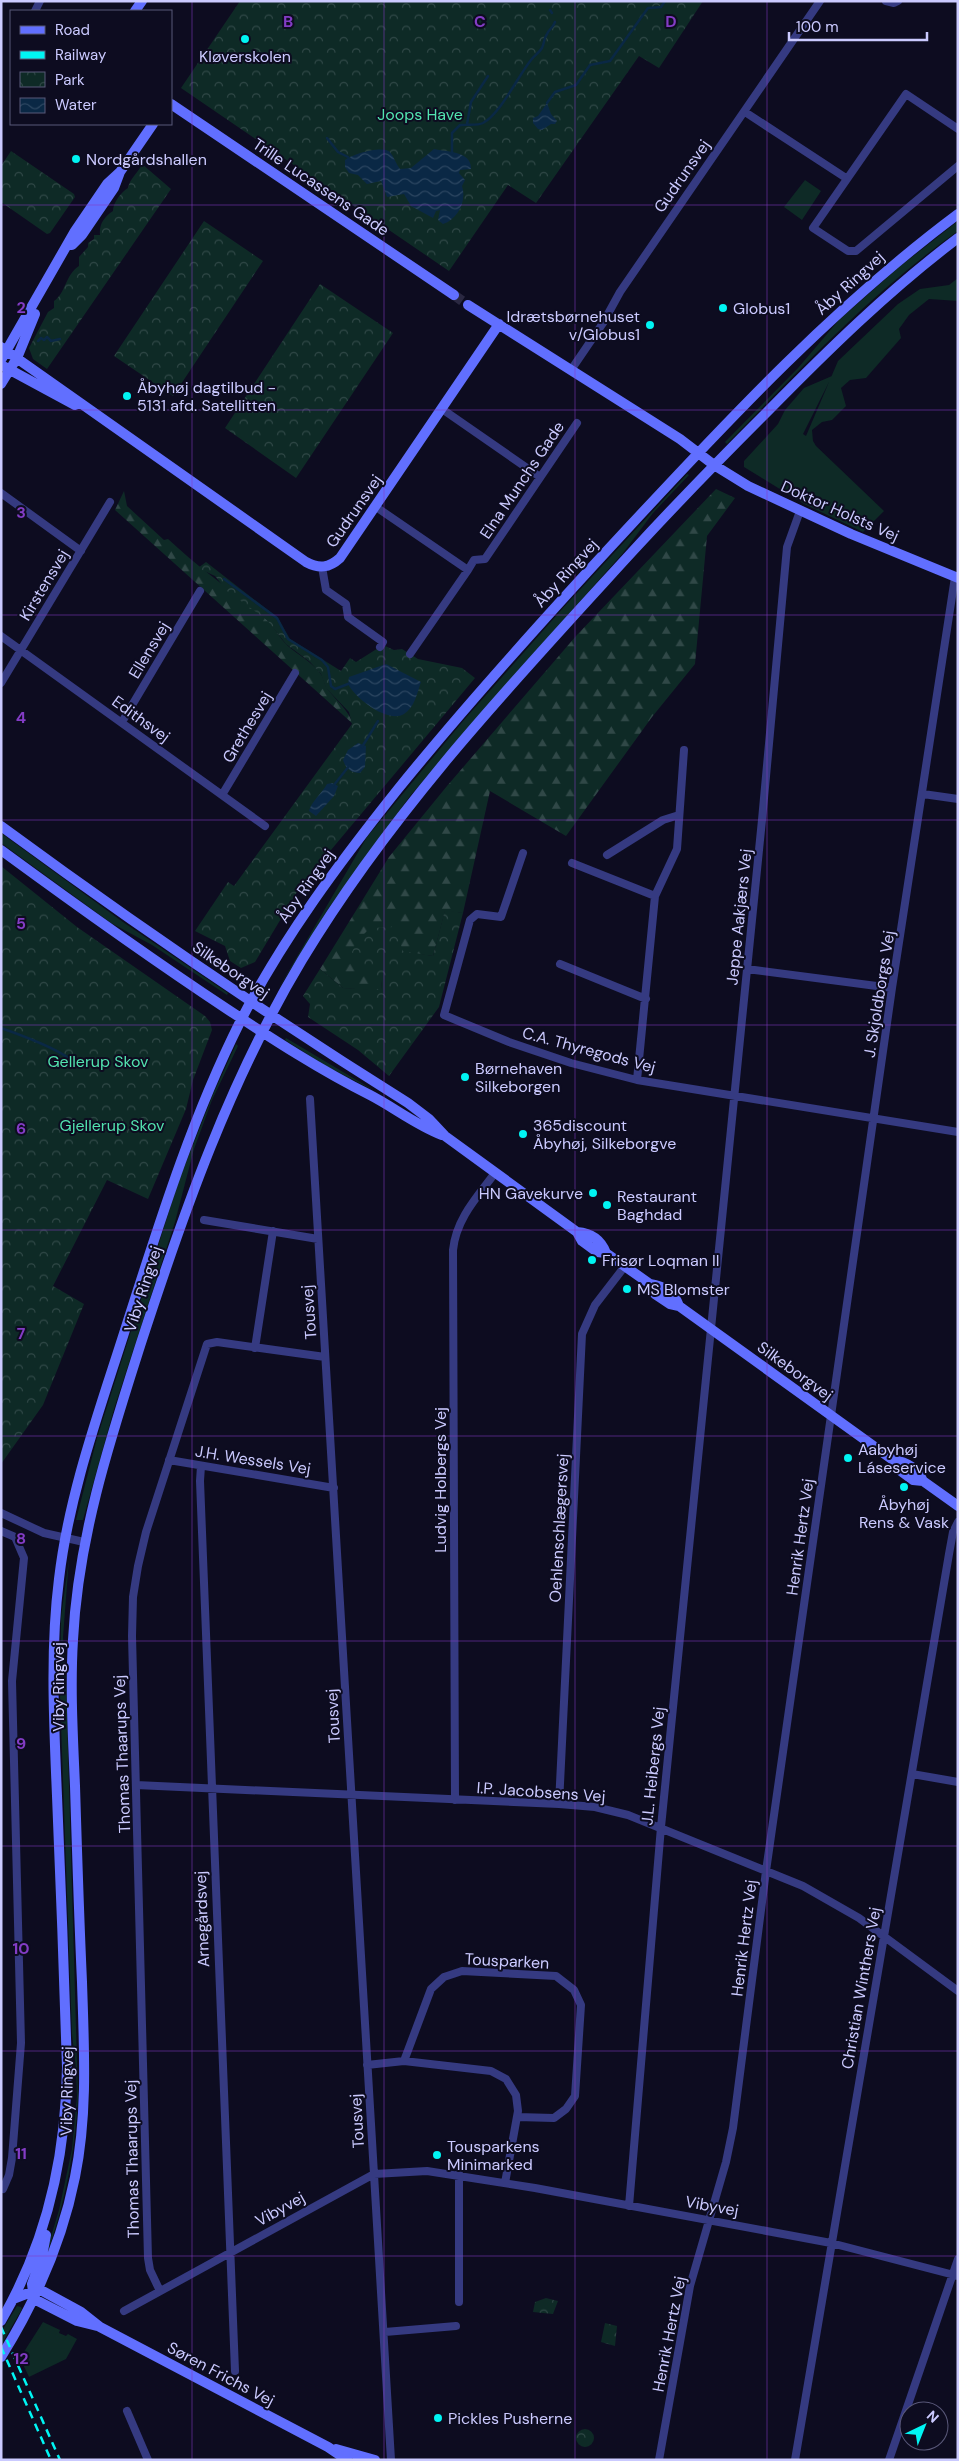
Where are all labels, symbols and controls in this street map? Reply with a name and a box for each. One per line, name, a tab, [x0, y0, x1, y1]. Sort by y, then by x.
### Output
legend	[10, 10, 172, 125]
scale bar	[789, 10, 926, 42]
text: B	[283, 11, 293, 32]
text: C	[474, 11, 486, 32]
text: D	[665, 11, 677, 32]
text: 100 m	[796, 17, 839, 37]
text: Road	[55, 20, 90, 40]
marker: Kløverskolen	[239, 33, 251, 45]
text: Railway	[55, 45, 107, 65]
place label: Kløverskolen	[199, 46, 291, 67]
text: Park	[55, 70, 85, 90]
text: Water	[55, 95, 97, 115]
park label: Joops Have	[377, 104, 463, 125]
street label: Trille Lucassens Gade	[249, 133, 393, 241]
street label: Gudrunsvej	[649, 135, 715, 217]
place label: Nordgårdshallen	[86, 149, 207, 170]
marker: Nordgårdshallen	[70, 153, 82, 165]
street label: Åby Ringvej	[811, 247, 889, 319]
text: 2	[16, 297, 26, 318]
place label: Globus1	[733, 298, 790, 319]
marker: Globus1	[717, 302, 729, 314]
place label: Idrætsbørnehuset v/Globus1	[506, 306, 640, 345]
marker: Idrætsbørnehuset v/Globus1	[644, 319, 656, 331]
place label: Åbyhøj dagtilbud - 5131 afd. Satellitten	[137, 377, 276, 416]
marker: Åbyhøj dagtilbud - 5131 afd. Satellitten	[121, 390, 133, 402]
street label: Elna Munchs Gade	[475, 417, 569, 543]
street label: Gudrunsvej	[321, 470, 387, 552]
street label: Doktor Holsts Vej	[778, 476, 902, 546]
text: 3	[16, 502, 26, 523]
street label: Åby Ringvej	[530, 534, 602, 612]
street label: Kirstensvej	[14, 545, 74, 625]
street label: Ellensvej	[124, 618, 174, 682]
street label: Grethesvej	[217, 687, 277, 767]
street label: Edithsvej	[108, 691, 174, 747]
text: 4	[16, 707, 26, 728]
street label: Åby Ringvej	[273, 845, 339, 927]
street label: Jeppe Aakjærs Vej	[721, 848, 757, 986]
text: 5	[16, 913, 26, 934]
street label: J. Skjoldborgs Vej	[859, 929, 899, 1059]
street label: Silkeborgvej	[188, 937, 274, 1003]
street label: C.A. Thyregods Vej	[520, 1022, 658, 1078]
park label: Gellerup Skov	[47, 1051, 149, 1072]
place label: Børnehaven Silkeborgen	[475, 1058, 562, 1097]
marker: Børnehaven Silkeborgen	[459, 1071, 471, 1083]
park label: Gjellerup Skov	[60, 1115, 165, 1136]
place label: 365discount Åbyhøj, Silkeborgve	[533, 1115, 676, 1154]
text: 6	[16, 1118, 26, 1139]
marker: 365discount Åbyhøj, Silkeborgve	[517, 1128, 529, 1140]
place label: HN Gavekurve	[479, 1183, 583, 1204]
place label: Restaurant Baghdad	[617, 1186, 697, 1225]
marker: HN Gavekurve	[587, 1187, 599, 1199]
marker: Restaurant Baghdad	[601, 1199, 613, 1211]
street label: Viby Ringvej	[119, 1243, 167, 1335]
place label: Frisør Loqman II	[602, 1250, 720, 1271]
marker: Frisør Loqman II	[586, 1254, 598, 1266]
place label: MS Blomster	[637, 1279, 730, 1300]
marker: MS Blomster	[621, 1283, 633, 1295]
street label: Tousvej	[297, 1284, 321, 1340]
text: 7	[17, 1323, 26, 1344]
street label: Silkeborgvej	[753, 1337, 837, 1405]
street label: Ludvig Holbergs Vej	[430, 1407, 451, 1553]
place label: Aabyhøj Láseservice	[858, 1439, 946, 1478]
street label: J.H. Wessels Vej	[194, 1441, 312, 1479]
marker: Aabyhøj Láseservice	[842, 1452, 854, 1464]
street label: Oehlenschlægersvej	[545, 1453, 573, 1603]
street label: Henrik Hertz Vej	[781, 1477, 819, 1597]
marker: Åbyhøj Rens & Vask	[898, 1481, 910, 1493]
place label: Åbyhøj Rens & Vask	[859, 1494, 949, 1533]
text: 8	[16, 1528, 26, 1549]
street label: Viby Ringvej	[48, 1642, 69, 1732]
street label: Thomas Thaarups Vej	[109, 1674, 135, 1834]
street label: Tousvej	[321, 1688, 345, 1744]
street label: J.L. Heibergs Vej	[636, 1706, 670, 1826]
text: 9	[16, 1733, 26, 1754]
street label: I.P. Jacobsens Vej	[476, 1777, 606, 1807]
street label: Arnegårdsvej	[190, 1870, 214, 1968]
street label: Henrik Hertz Vej	[726, 1878, 762, 1998]
street label: Christian Winthers Vej	[836, 1905, 886, 2071]
text: 10	[12, 1938, 30, 1959]
street label: Tousparken	[464, 1948, 550, 1974]
street label: Viby Ringvej	[56, 2046, 78, 2136]
street label: Thomas Thaarups Vej	[120, 2080, 144, 2238]
street label: Tousvej	[345, 2093, 369, 2149]
place label: Tousparkens Minimarked	[447, 2136, 540, 2175]
text: 11	[15, 2143, 27, 2164]
marker: Tousparkens Minimarked	[431, 2149, 443, 2161]
street label: Vibyvej	[251, 2187, 309, 2231]
street label: Vibyvej	[684, 2191, 740, 2221]
street label: Henrik Hertz Vej	[647, 2274, 691, 2394]
street label: Søren Frichs Vej	[164, 2337, 278, 2411]
text: 12	[13, 2348, 29, 2369]
north arrow	[899, 2401, 949, 2451]
text: N	[923, 2406, 943, 2427]
place label: Pickles Pusherne	[448, 2408, 572, 2429]
marker: Pickles Pusherne	[432, 2412, 444, 2424]

